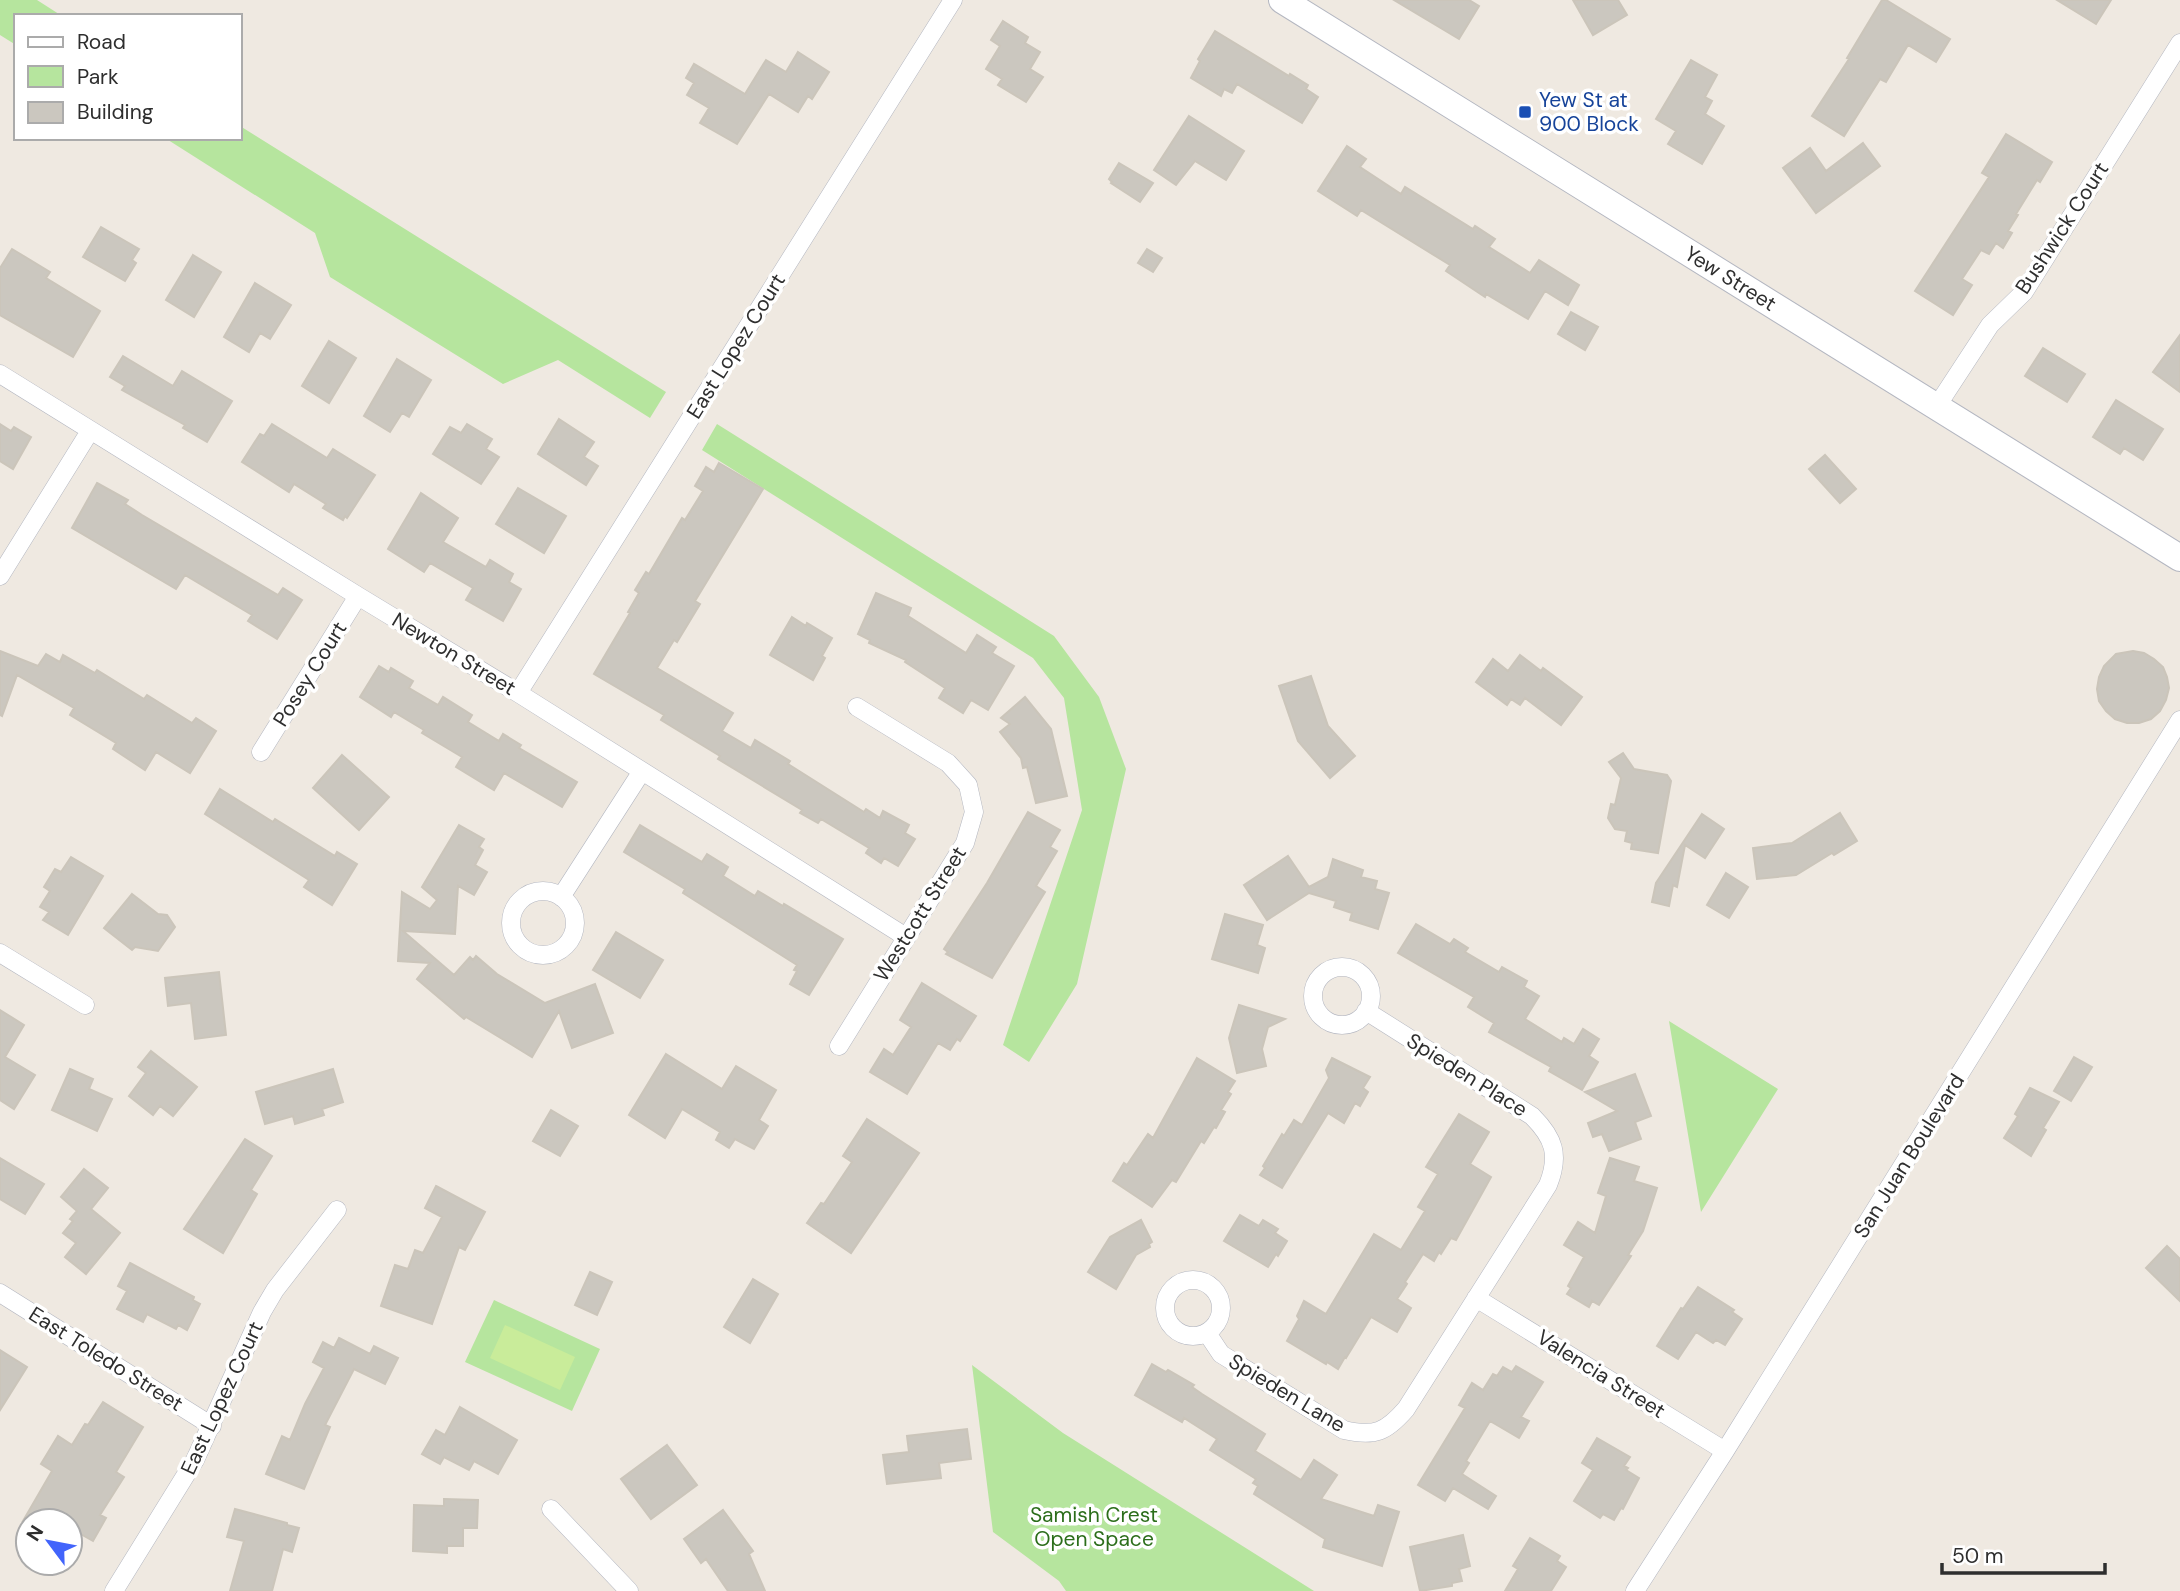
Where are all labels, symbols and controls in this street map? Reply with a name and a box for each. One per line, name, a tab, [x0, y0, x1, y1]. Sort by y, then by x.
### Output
legend	[14, 14, 242, 140]
text: Road	[77, 28, 126, 56]
text: Park	[77, 63, 119, 91]
place label: Yew St at 900 Block	[1539, 86, 1639, 138]
text: Building	[77, 98, 154, 126]
marker: Yew St at 900 Block	[1517, 104, 1533, 120]
street label: Bushwick Court	[2009, 157, 2115, 299]
street label: Yew Street	[1679, 240, 1782, 318]
street label: East Lopez Court	[680, 268, 792, 424]
street label: Newton Street	[387, 606, 521, 702]
street label: Posey Court	[267, 616, 353, 732]
street label: Westcott Street	[867, 841, 973, 987]
street label: Spieden Place	[1401, 1027, 1533, 1123]
street label: San Juan Boulevard	[1847, 1069, 1971, 1243]
street label: East Toledo Street	[24, 1300, 188, 1418]
street label: East Lopez Court	[174, 1317, 270, 1479]
street label: Valencia Street	[1531, 1323, 1671, 1425]
street label: Spieden Lane	[1223, 1347, 1351, 1439]
park label: Samish Crest Open Space	[1030, 1501, 1158, 1553]
north arrow	[14, 1507, 84, 1577]
text: N	[21, 1521, 49, 1546]
scale bar	[1942, 1532, 2105, 1576]
text: 50 m	[1952, 1542, 2003, 1570]

